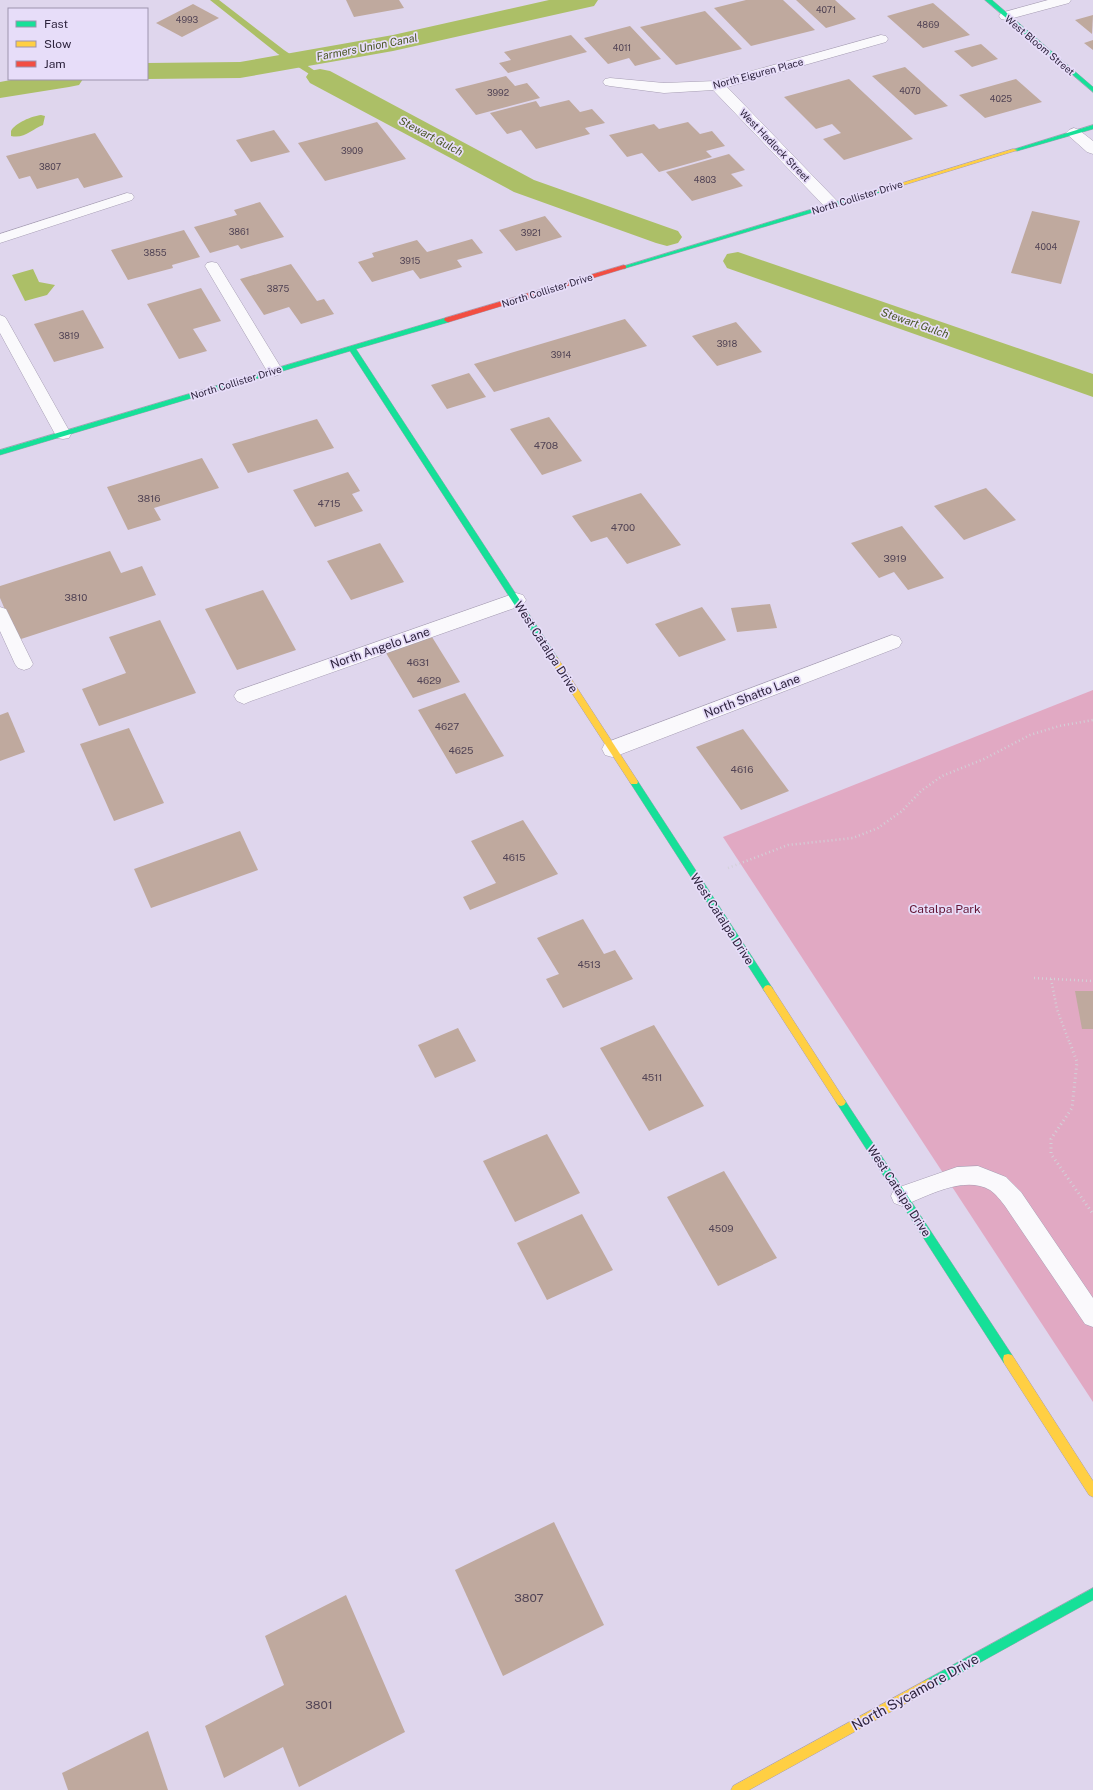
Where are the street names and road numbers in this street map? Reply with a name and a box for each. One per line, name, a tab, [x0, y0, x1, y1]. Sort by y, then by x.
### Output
street label: West Bloom Street	[1003, 12, 1077, 78]
street label: North Eiguren Place	[711, 55, 805, 91]
street label: West Hadlock Street	[737, 106, 813, 184]
street label: North Collister Drive	[810, 177, 904, 217]
street label: North Collister Drive	[500, 270, 594, 310]
street label: North Collister Drive	[189, 362, 283, 402]
street label: West Catalpa Drive	[511, 599, 581, 695]
street label: North Angelo Lane	[328, 624, 432, 672]
street label: North Shatto Lane	[702, 671, 802, 721]
street label: West Catalpa Drive	[687, 871, 757, 967]
street label: West Catalpa Drive	[864, 1143, 934, 1239]
street label: North Sycamore Drive	[849, 1650, 981, 1734]

